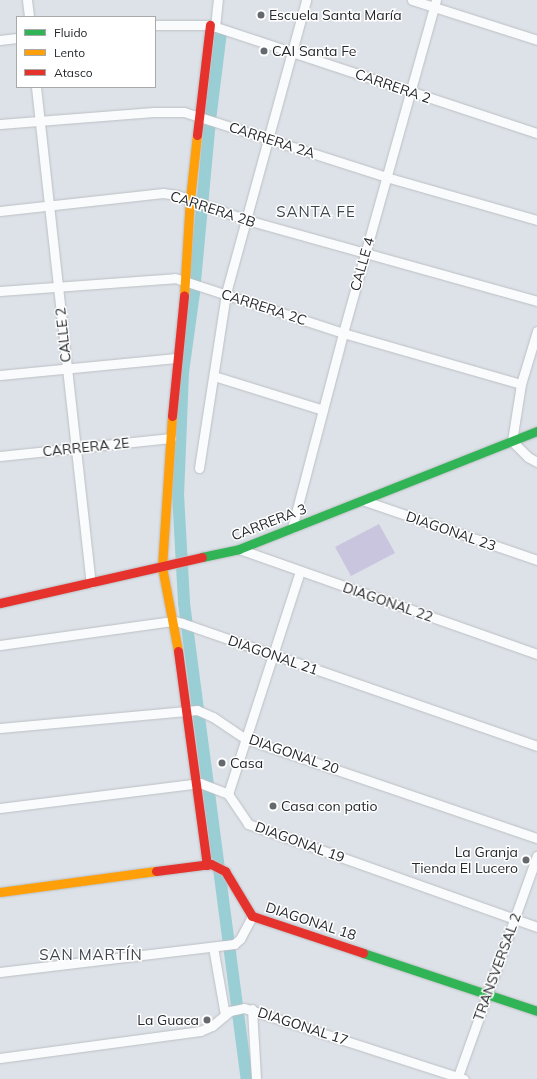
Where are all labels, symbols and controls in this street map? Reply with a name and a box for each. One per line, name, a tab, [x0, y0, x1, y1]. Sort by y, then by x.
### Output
place label: Escuela Santa María	[269, 7, 402, 23]
marker: Escuela Santa María	[256, 10, 266, 20]
legend	[16, 16, 156, 88]
text: Fluido	[54, 25, 87, 40]
place label: CAI Santa Fe	[272, 43, 356, 59]
text: Lento	[54, 45, 85, 60]
marker: CAI Santa Fe	[259, 46, 269, 56]
text: Atasco	[54, 65, 93, 80]
street label: CARRERA 2	[353, 65, 433, 107]
street label: CARRERA 2A	[227, 118, 317, 162]
street label: CARRERA 2B	[168, 187, 258, 231]
district label: SANTA FE	[276, 203, 356, 221]
street label: CALLE 4	[346, 235, 378, 293]
street label: CARRERA 2C	[219, 285, 309, 329]
street label: CALLE 2	[52, 307, 74, 363]
street label: CARRERA 2E	[42, 434, 130, 460]
street label: CARRERA 3	[229, 500, 309, 544]
street label: DIAGONAL 23	[404, 508, 498, 554]
street label: DIAGONAL 22	[341, 579, 435, 625]
street label: DIAGONAL 21	[226, 632, 320, 678]
street label: DIAGONAL 20	[247, 731, 341, 777]
place label: Casa	[230, 755, 263, 771]
marker: Casa	[217, 758, 227, 768]
place label: Casa con patio	[281, 798, 377, 814]
marker: Casa con patio	[268, 801, 278, 811]
street label: DIAGONAL 19	[253, 818, 347, 866]
place label: La Granja Tienda El Lucero	[412, 844, 518, 876]
marker: La Granja Tienda El Lucero	[521, 855, 531, 865]
street label: DIAGONAL 18	[264, 898, 358, 944]
street label: TRANSVERSAL 2	[470, 911, 524, 1023]
district label: SAN MARTÍN	[39, 946, 143, 964]
street label: DIAGONAL 17	[256, 1003, 350, 1049]
place label: La Guaca	[137, 1012, 199, 1028]
marker: La Guaca	[202, 1015, 212, 1025]

